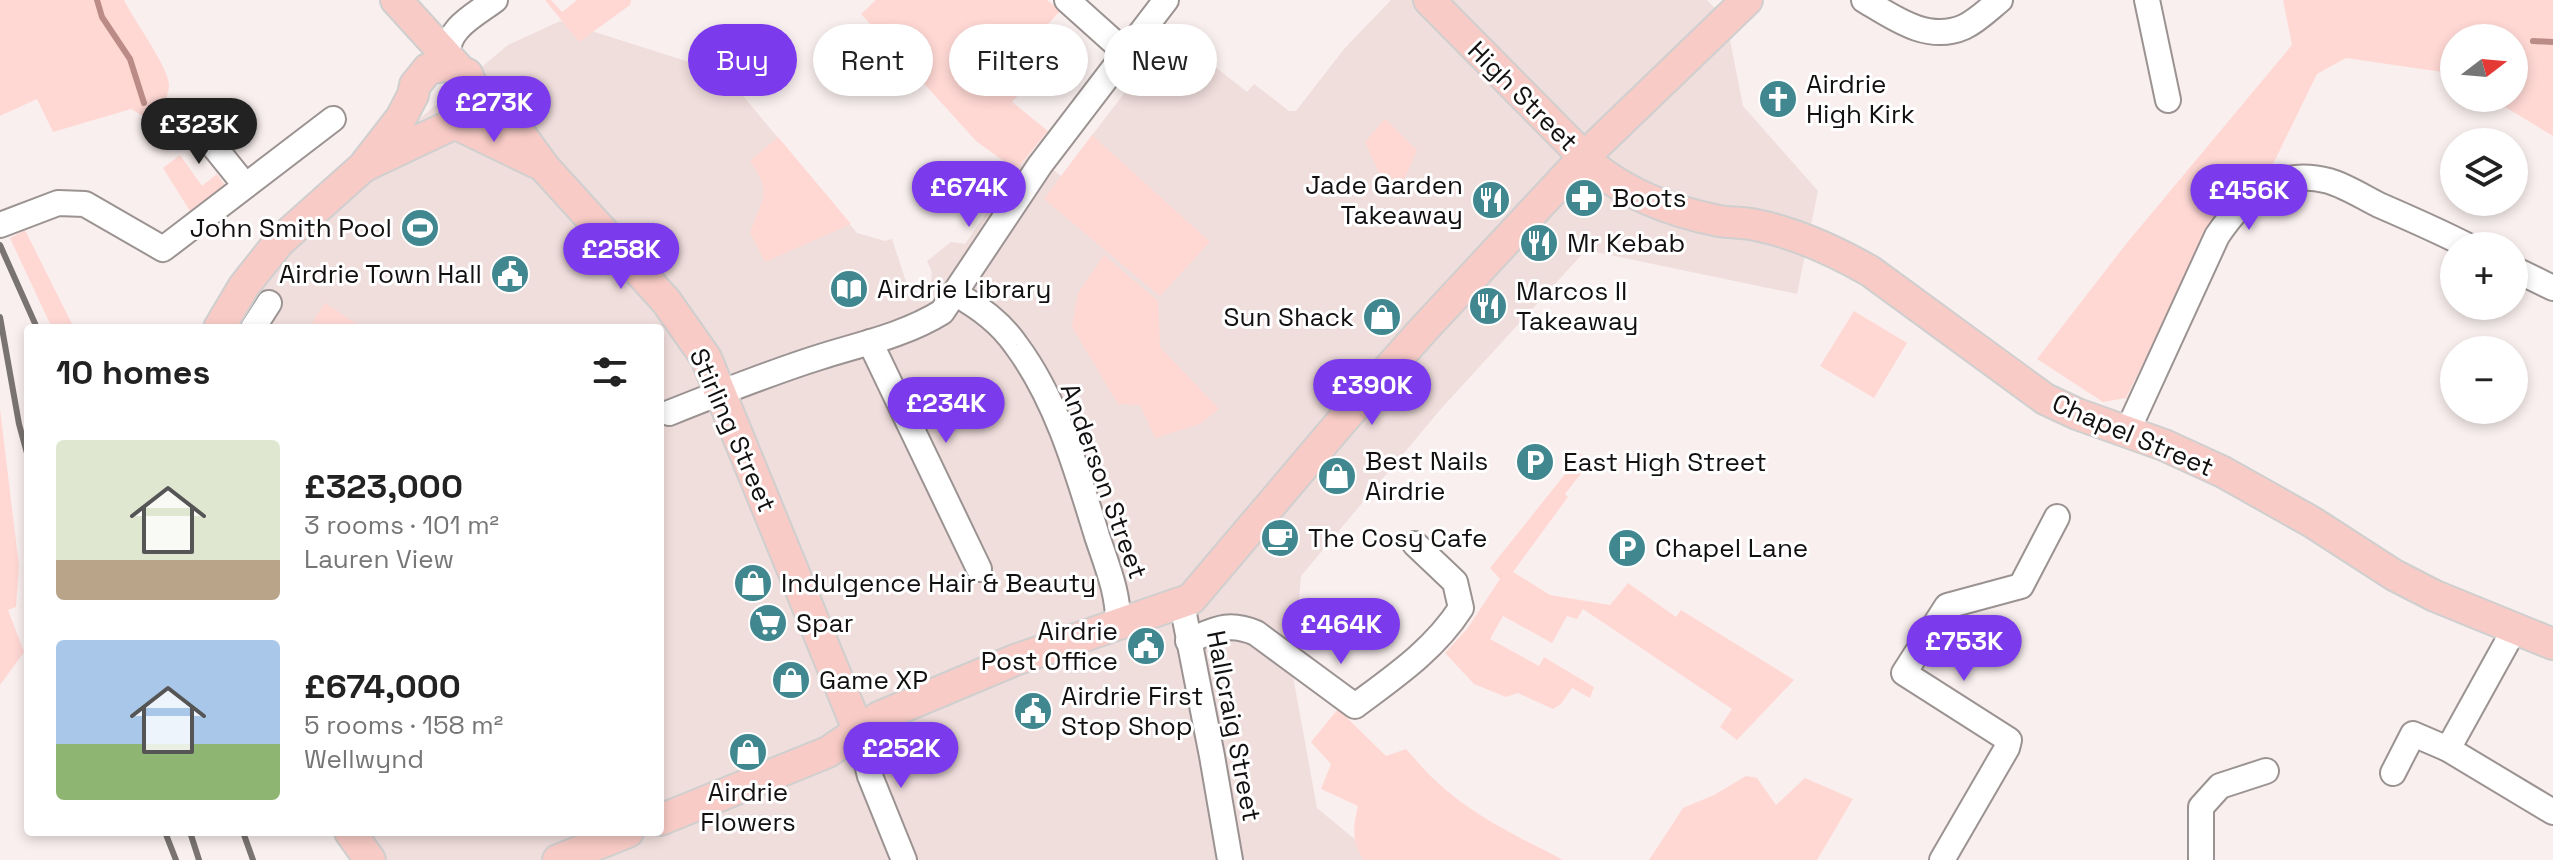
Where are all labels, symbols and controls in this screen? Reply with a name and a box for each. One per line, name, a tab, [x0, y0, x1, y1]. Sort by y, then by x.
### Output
chip: Buy	[688, 24, 797, 96]
chip: Rent	[813, 24, 933, 96]
chip: Filters	[949, 24, 1088, 96]
chip: New	[1104, 24, 1217, 96]
north arrow	[2440, 24, 2528, 112]
map controls	[2440, 24, 2528, 424]
street label: High Street	[1461, 34, 1585, 158]
place label: Airdrie High Kirk	[1806, 67, 1915, 131]
pin: £273K	[438, 76, 550, 144]
church icon: Airdrie High Kirk	[1757, 78, 1799, 120]
text: £273K	[455, 85, 533, 119]
pin: £323K	[143, 98, 255, 166]
text: £323K	[159, 107, 239, 141]
button: layers	[2440, 128, 2528, 216]
pin: £674K	[913, 161, 1025, 229]
pin: £456K	[2193, 164, 2305, 232]
place label: Jade Garden Takeaway	[1305, 168, 1463, 232]
text: £674K	[930, 170, 1008, 204]
text: £456K	[2208, 173, 2290, 207]
pharmacy icon: Boots	[1563, 177, 1605, 219]
restaurant icon: Jade Garden Takeaway	[1470, 179, 1512, 221]
place label: Boots	[1612, 181, 1686, 215]
sports icon: John Smith Pool	[399, 207, 441, 249]
place label: John Smith Pool	[190, 211, 392, 245]
restaurant icon: Mr Kebab	[1518, 222, 1560, 264]
pin: £258K	[565, 223, 677, 291]
place label: Mr Kebab	[1567, 226, 1685, 260]
text: £258K	[581, 232, 661, 266]
button: +	[2440, 232, 2528, 320]
public building icon: Airdrie Town Hall	[489, 253, 531, 295]
place label: Airdrie Town Hall	[279, 257, 482, 291]
library icon: Airdrie Library	[828, 268, 870, 310]
place label: Airdrie Library	[877, 272, 1051, 306]
place label: Marcos II Takeaway	[1516, 274, 1639, 338]
restaurant icon: Marcos II Takeaway	[1467, 285, 1509, 327]
shop icon: Sun Shack	[1361, 296, 1403, 338]
place label: Sun Shack	[1224, 300, 1354, 334]
button: −	[2440, 336, 2528, 424]
street label: Stirling Street	[682, 343, 784, 517]
icon: filters	[588, 350, 632, 394]
text: 10 homes	[56, 351, 210, 394]
pin: £390K	[1316, 359, 1428, 427]
text: £390K	[1331, 368, 1413, 402]
pin: £234K	[890, 377, 1002, 445]
street label: Anderson Street	[1053, 378, 1155, 584]
text: £234K	[906, 386, 986, 420]
street label: Chapel Street	[2047, 386, 2219, 484]
parking icon: East High Street	[1514, 441, 1556, 483]
place label: Best Nails Airdrie	[1365, 444, 1488, 508]
place label: East High Street	[1563, 445, 1767, 479]
shop icon: Best Nails Airdrie	[1316, 455, 1358, 497]
text: £323,000	[304, 465, 463, 508]
icon: home	[120, 472, 216, 568]
text: 3 rooms · 101 m²	[304, 508, 499, 542]
cafe icon: The Cosy Cafe	[1259, 517, 1301, 559]
place label: The Cosy Cafe	[1308, 521, 1487, 555]
parking icon: Chapel Lane	[1606, 527, 1648, 569]
place label: Chapel Lane	[1655, 531, 1808, 565]
text: Lauren View	[304, 542, 454, 576]
shop icon: Indulgence Hair & Beauty	[732, 562, 774, 604]
place label: Indulgence Hair & Beauty	[781, 566, 1096, 600]
pin: £464K	[1285, 598, 1397, 666]
supermarket icon: Spar	[747, 602, 789, 644]
place label: Spar	[796, 606, 853, 640]
text: £464K	[1300, 607, 1382, 641]
place label: Airdrie Post Office	[981, 614, 1118, 678]
pin: £753K	[1908, 615, 2020, 683]
text: £753K	[1925, 624, 2003, 658]
public building icon: Airdrie Post Office	[1125, 625, 1167, 667]
street label: Hallcraig Street	[1199, 628, 1269, 824]
shop icon: Game XP	[770, 659, 812, 701]
place label: Game XP	[819, 663, 928, 697]
text: £674,000	[304, 665, 461, 708]
icon: home	[120, 672, 216, 768]
place label: Airdrie First Stop Shop	[1061, 679, 1203, 743]
public building icon: Airdrie First Stop Shop	[1012, 690, 1054, 732]
text: 5 rooms · 158 m²	[304, 708, 503, 742]
pin: £252K	[845, 722, 957, 790]
shop icon: Airdrie Flowers	[727, 731, 769, 773]
text: £252K	[861, 731, 941, 765]
text: Wellwynd	[304, 742, 424, 776]
place label: Airdrie Flowers	[700, 775, 796, 839]

